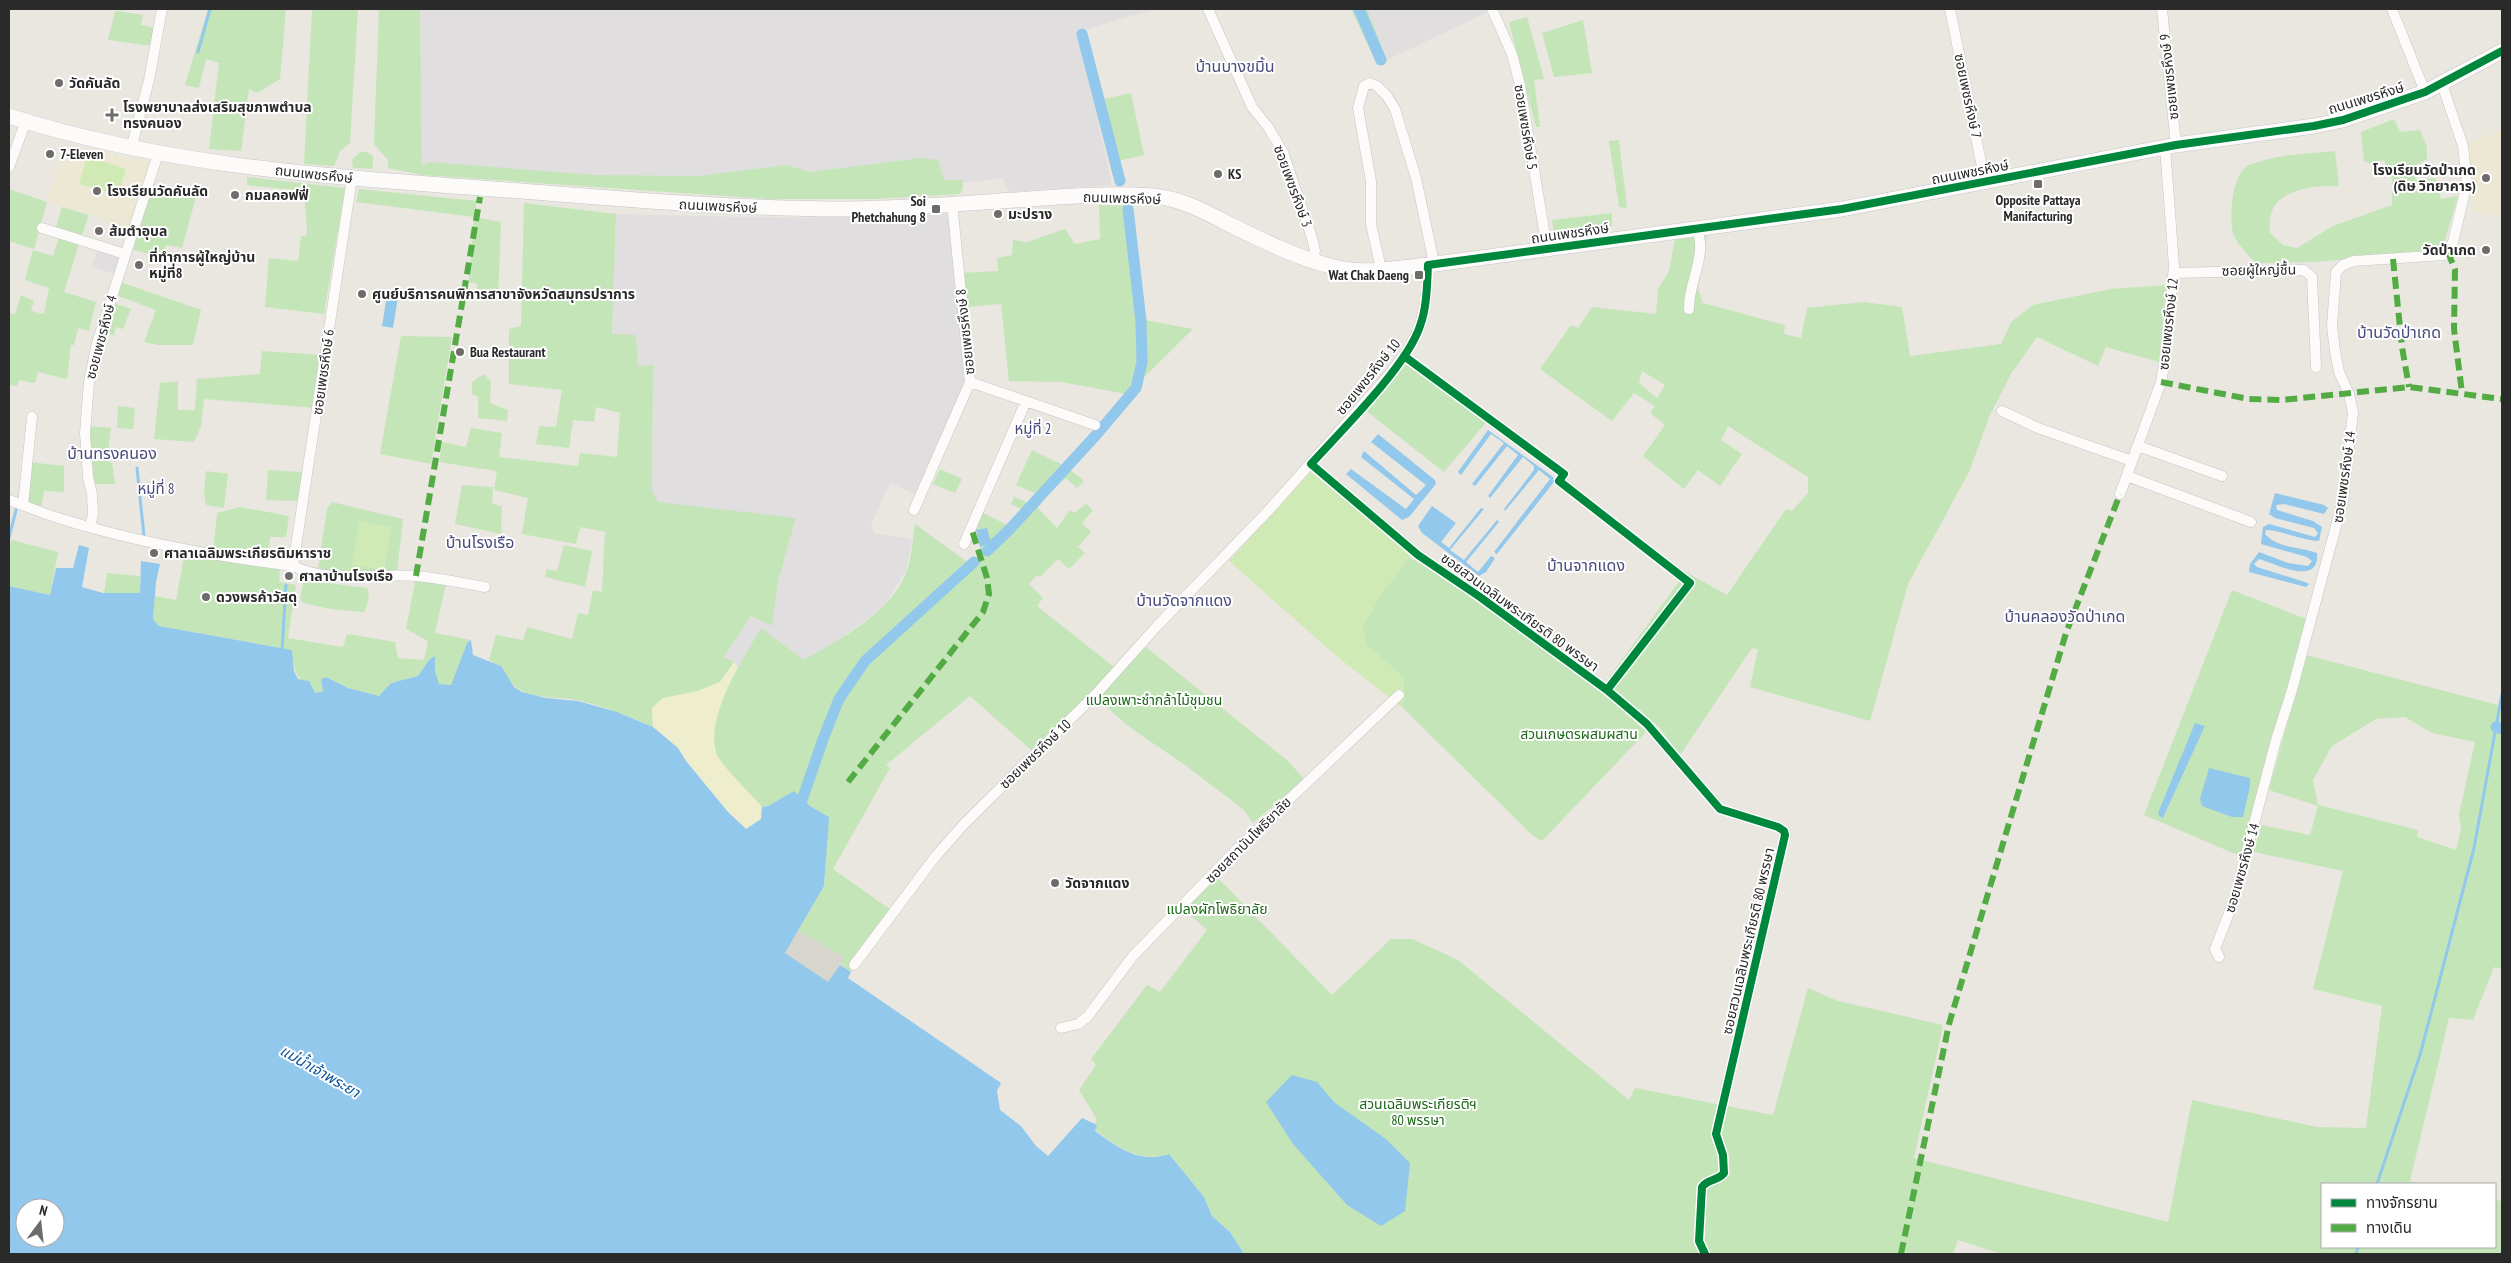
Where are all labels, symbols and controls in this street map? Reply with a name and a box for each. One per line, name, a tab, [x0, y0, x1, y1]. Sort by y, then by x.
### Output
street label: ซอยเพชรหึงษ์ 9	[2156, 33, 2182, 121]
street label: ซอยเพชรหึงษ์ 7	[1950, 52, 1986, 140]
district label: บ้านบางขมิ้น	[1195, 56, 1275, 76]
place label: วัดคันลัด	[69, 74, 120, 92]
marker: วัดคันลัด	[53, 77, 65, 89]
street label: ถนนเพชรหึงษ์	[2326, 78, 2406, 118]
street label: ซอยเพชรหึงษ์ 5	[1510, 83, 1542, 171]
place label: โรงพยาบาลส่งเสริมสุขภาพตำบล ทรงคนอง	[123, 98, 312, 132]
marker: โรงพยาบาลส่งเสริมสุขภาพตำบล ทรงคนอง	[105, 108, 119, 122]
street label: ซอยเพชรหึงษ์ 3	[1270, 142, 1316, 230]
place label: 7-Eleven	[60, 145, 103, 163]
marker: 7-Eleven	[44, 148, 56, 160]
street label: ถนนเพชรหึงษ์	[1930, 156, 2010, 188]
street label: ถนนเพชรหึงษ์	[274, 161, 354, 187]
place label: โรงเรียนวัดป่าเกด (ดิษ วิทยาคาร)	[2373, 161, 2476, 195]
place label: KS	[1228, 165, 1241, 183]
marker: KS	[1212, 168, 1224, 180]
marker: โรงเรียนวัดป่าเกด (ดิษ วิทยาคาร)	[2480, 172, 2492, 184]
marker: Opposite Pattaya Manifacturing	[2032, 178, 2044, 190]
place label: โรงเรียนวัดคันลัด	[107, 182, 208, 200]
marker: โรงเรียนวัดคันลัด	[91, 185, 103, 197]
place label: กมลคอฟฟี่	[245, 185, 309, 204]
street label: ถนนเพชรหึงษ์	[1082, 188, 1162, 208]
marker: กมลคอฟฟี่	[229, 189, 241, 201]
place label: Opposite Pattaya Manifacturing	[1996, 191, 2081, 225]
place label: Soi Phetchahung 8	[851, 192, 926, 226]
street label: ถนนเพชรหึงษ์	[678, 195, 758, 217]
marker: Soi Phetchahung 8	[930, 203, 942, 215]
place label: มะปราง	[1008, 205, 1052, 223]
marker: มะปราง	[992, 208, 1004, 220]
street label: ถนนเพชรหึงษ์	[1530, 219, 1610, 247]
place label: ส้มตำอุบล	[109, 222, 167, 240]
marker: ส้มตำอุบล	[93, 225, 105, 237]
place label: วัดป่าเกด	[2423, 241, 2476, 259]
marker: วัดป่าเกด	[2480, 244, 2492, 256]
place label: ที่ทำการผู้ใหญ่บ้าน หมู่ที่8	[149, 247, 255, 283]
marker: ที่ทำการผู้ใหญ่บ้าน หมู่ที่8	[133, 259, 145, 271]
street label: ซอยผู้ใหญ่ชื้น	[2222, 259, 2296, 280]
place label: Wat Chak Daeng	[1327, 266, 1409, 284]
marker: Wat Chak Daeng	[1413, 269, 1425, 281]
street label: ซอยเพชรหึงษ์ 12	[2154, 277, 2182, 371]
place label: ศูนย์บริการคนพิการสาขาจังหวัดสมุทรปราการ	[372, 285, 635, 304]
marker: ศูนย์บริการคนพิการสาขาจังหวัดสมุทรปราการ	[356, 288, 368, 300]
street label: ซอยเพชรหึงษ์ 8	[952, 288, 978, 376]
street label: ซอยเพชรหึงษ์ 4	[81, 292, 121, 381]
district label: บ้านวัดป่าเกด	[2357, 322, 2441, 342]
street label: ซอยเพชรหึงษ์ 6	[308, 328, 338, 416]
street label: ซอยเพชรหึงษ์ 10	[1332, 335, 1404, 419]
place label: Bua Restaurant	[470, 343, 545, 361]
marker: Bua Restaurant	[454, 346, 466, 358]
district label: หมู่ที่ 2	[1014, 418, 1052, 438]
street label: ซอยเพชรหึงษ์ 14	[2329, 429, 2359, 524]
district label: บ้านทรงคนอง	[67, 443, 157, 463]
district label: หมู่ที่ 8	[137, 478, 175, 498]
district label: บ้านโรงเรือ	[446, 532, 514, 552]
place label: ศาลาเฉลิมพระเกียรติมหาราช	[164, 544, 331, 562]
marker: ศาลาเฉลิมพระเกียรติมหาราช	[148, 547, 160, 559]
street label: ซอยสวนเฉลิมพระเกียรติ 80 พรรษา	[1437, 549, 1603, 675]
district label: บ้านจากแดง	[1547, 555, 1625, 575]
place label: ศาลาบ้านโรงเรือ	[299, 567, 393, 585]
marker: ศาลาบ้านโรงเรือ	[283, 570, 295, 582]
place label: ดวงพรค้าวัสดุ	[216, 588, 297, 606]
district label: บ้านวัดจากแดง	[1136, 590, 1232, 610]
marker: ดวงพรค้าวัสดุ	[200, 591, 212, 603]
district label: บ้านคลองวัดป่าเกด	[2005, 606, 2125, 626]
park label: แปลงเพาะชำกล้าไม้ชุมชน	[1086, 691, 1222, 709]
street label: ซอยเพชรหึงษ์ 10	[995, 715, 1075, 793]
park label: สวนเกษตรผสมผสาน	[1520, 725, 1638, 743]
street label: ซอยสถาบันโพธิยาลัย	[1201, 793, 1295, 887]
street label: ซอยเพชรหึงษ์ 14	[2221, 820, 2264, 915]
street label: ซอยสวนเฉลิมพระเกียรติ 80 พรรษา	[1718, 846, 1778, 1036]
place label: วัดจากแดง	[1065, 874, 1129, 892]
marker: วัดจากแดง	[1049, 877, 1061, 889]
park label: แปลงผักโพธิยาลัย	[1167, 900, 1267, 918]
water label: แม่น้ำเจ้าพระยา	[277, 1040, 365, 1102]
park label: สวนเฉลิมพระเกียรติฯ 80 พรรษา	[1359, 1095, 1477, 1129]
legend	[2321, 1183, 2496, 1248]
text: ทางจักรยาน	[2366, 1193, 2438, 1212]
north arrow	[15, 1198, 65, 1248]
text: N	[37, 1201, 49, 1220]
text: ทางเดิน	[2366, 1218, 2412, 1237]

